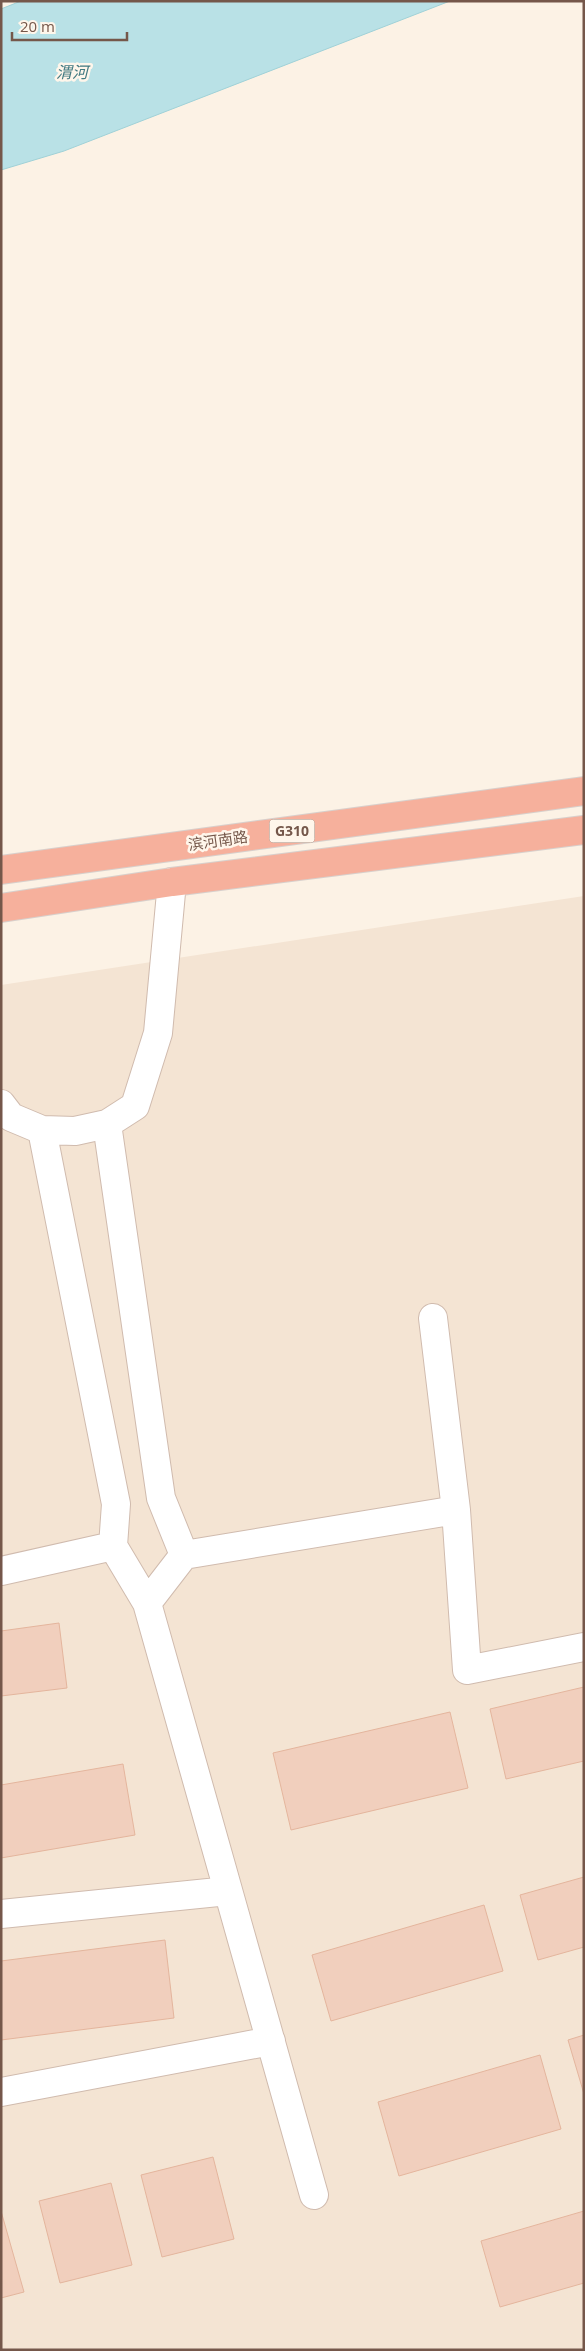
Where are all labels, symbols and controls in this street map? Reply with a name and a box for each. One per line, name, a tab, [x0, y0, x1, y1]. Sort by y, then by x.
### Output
scale bar	[12, 10, 128, 42]
text: 20 m	[20, 16, 55, 36]
water label: 渭河	[56, 61, 91, 83]
road number: G310	[270, 819, 314, 842]
street label: 滨河南路	[187, 826, 249, 854]

